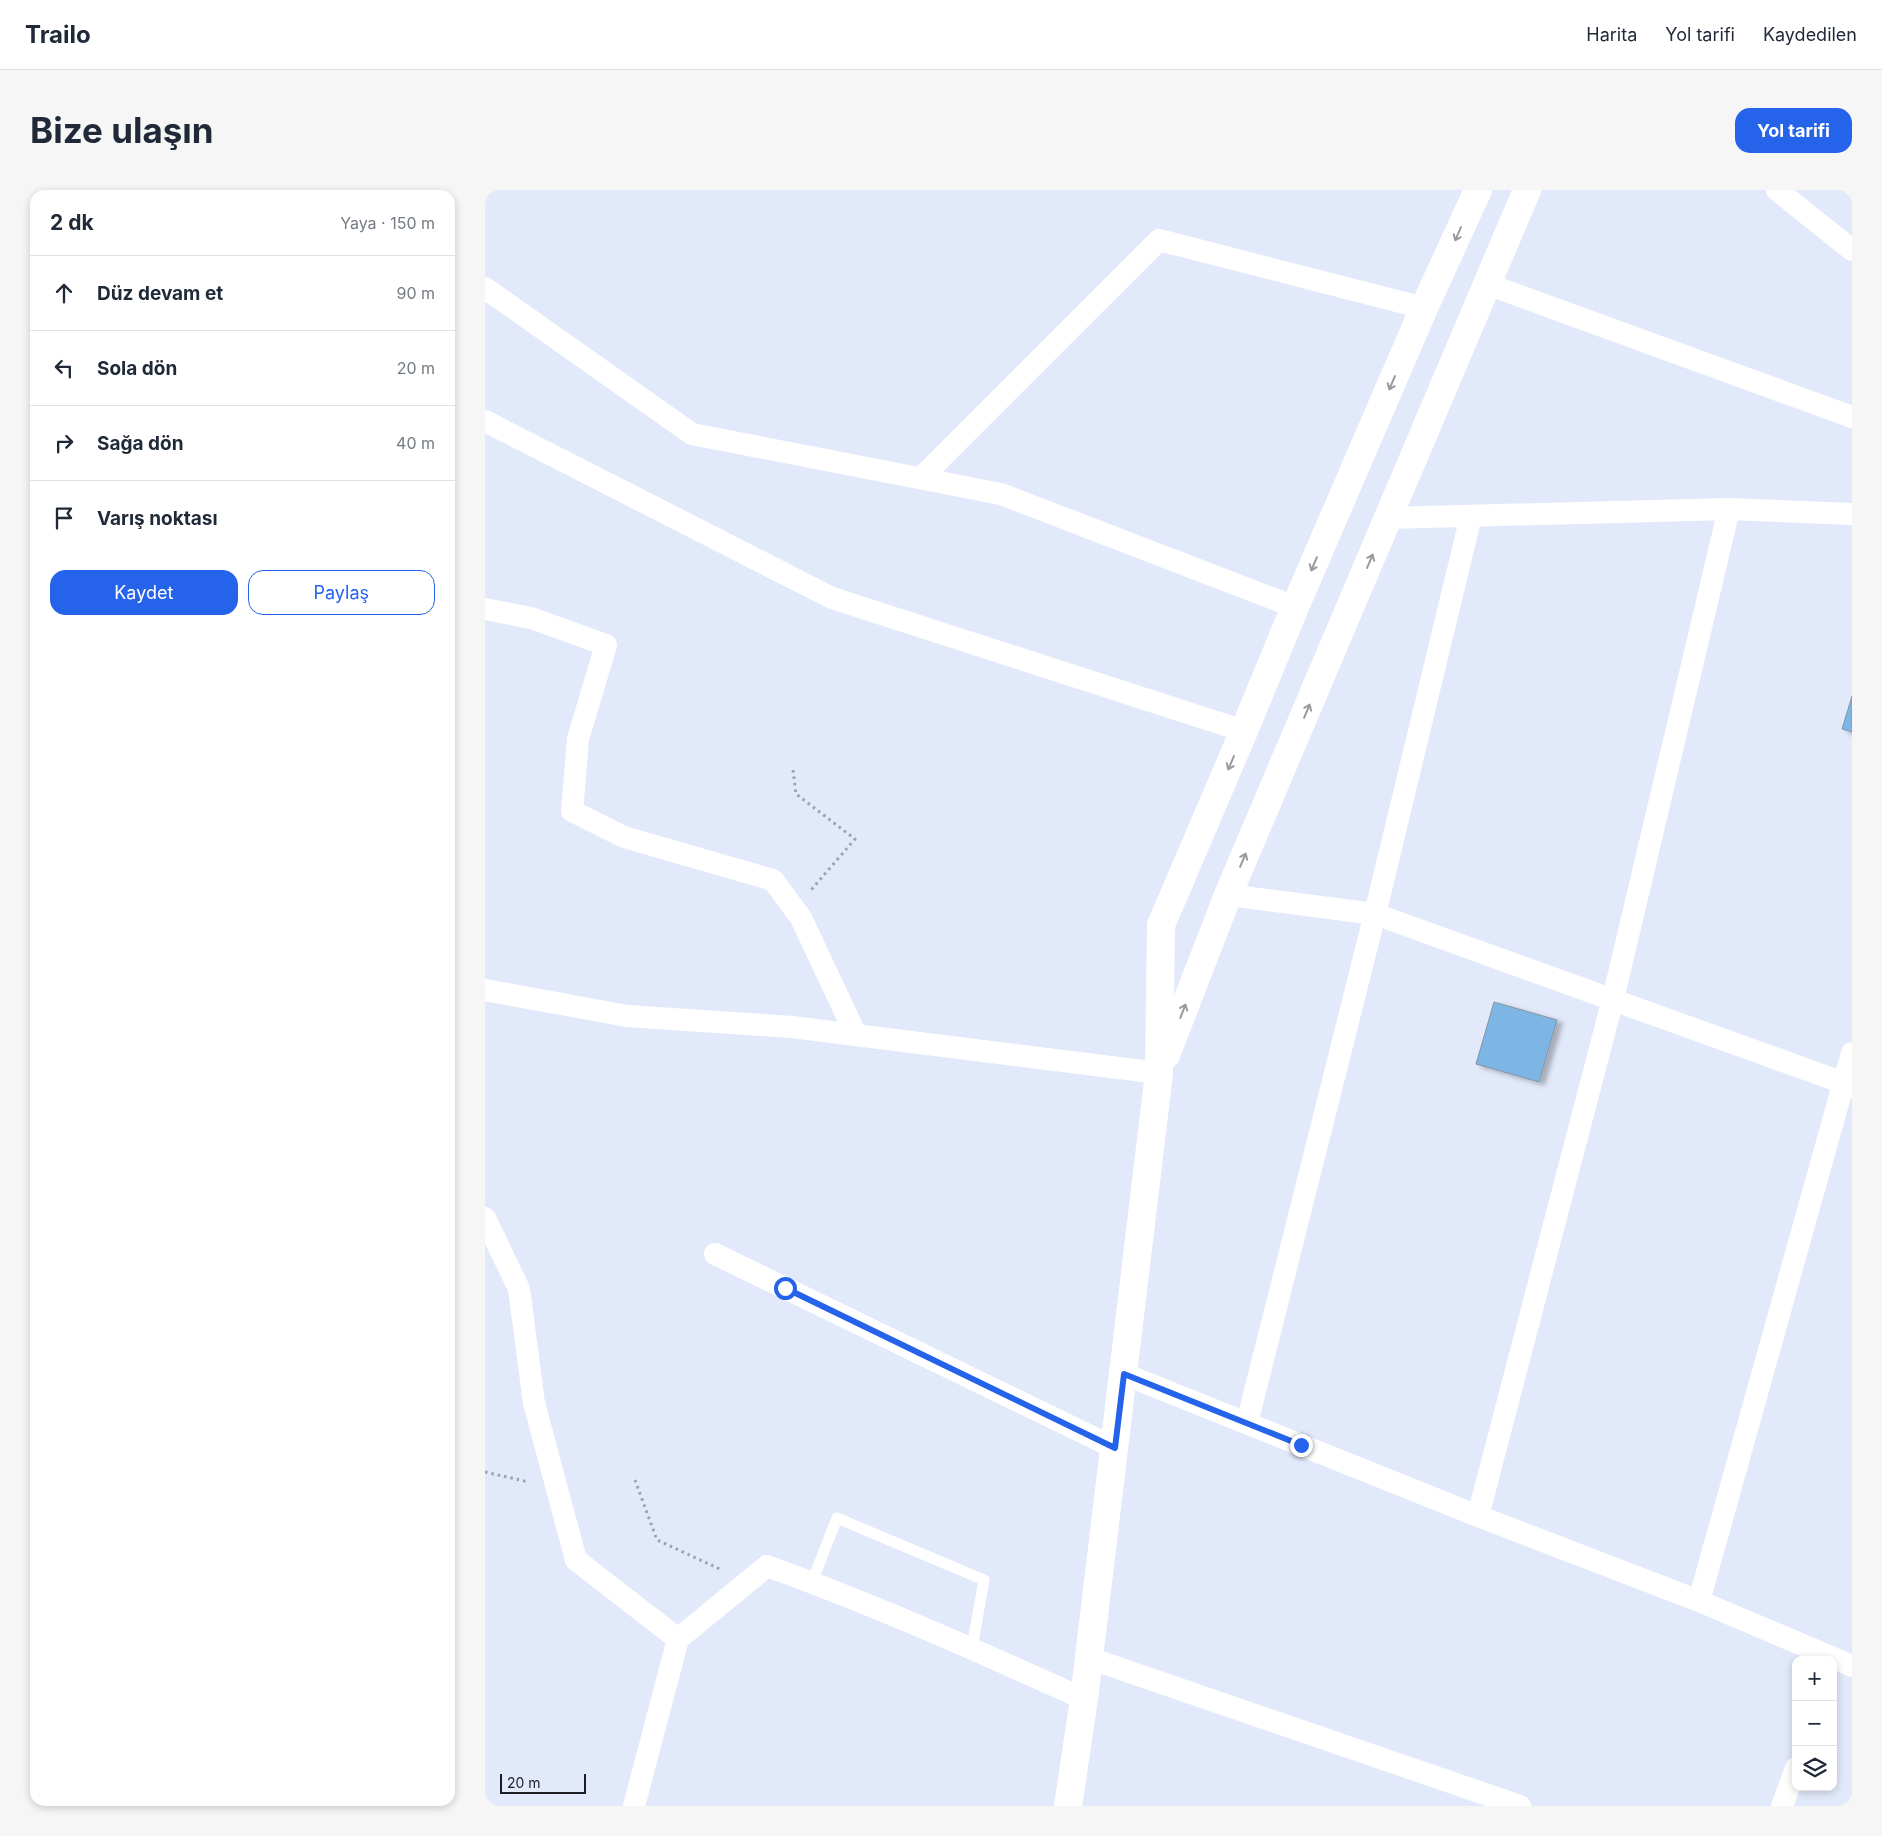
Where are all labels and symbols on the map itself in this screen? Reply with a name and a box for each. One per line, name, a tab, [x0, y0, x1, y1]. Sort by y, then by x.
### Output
one-way arrow	[1452, 226, 1462, 241]
one-way arrow	[1386, 375, 1396, 390]
one-way arrow	[1366, 554, 1376, 569]
one-way arrow	[1308, 556, 1318, 571]
one-way arrow	[1302, 704, 1312, 719]
one-way arrow	[1225, 755, 1235, 770]
one-way arrow	[1239, 853, 1248, 868]
one-way arrow	[1179, 1004, 1188, 1019]
route start	[774, 1277, 797, 1300]
route end	[1290, 1434, 1313, 1457]
scale bar	[500, 1771, 586, 1794]

